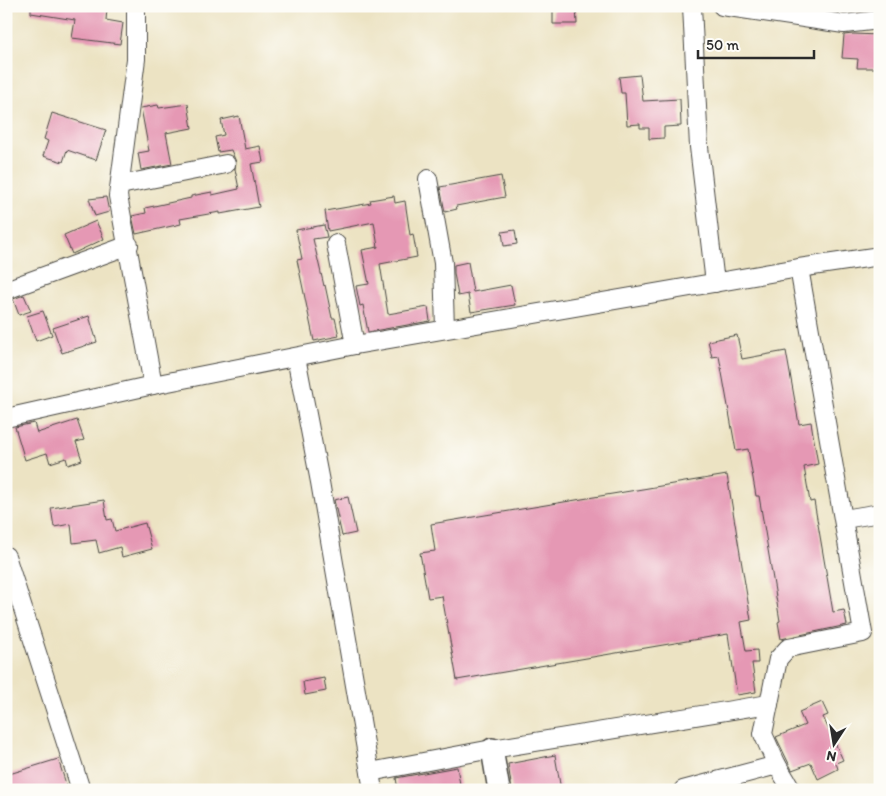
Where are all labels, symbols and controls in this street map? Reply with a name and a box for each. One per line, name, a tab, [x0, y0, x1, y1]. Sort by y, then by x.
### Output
scale bar	[698, 28, 815, 60]
text: 50 m	[706, 36, 739, 54]
north arrow	[808, 718, 858, 768]
text: N	[825, 747, 838, 766]

